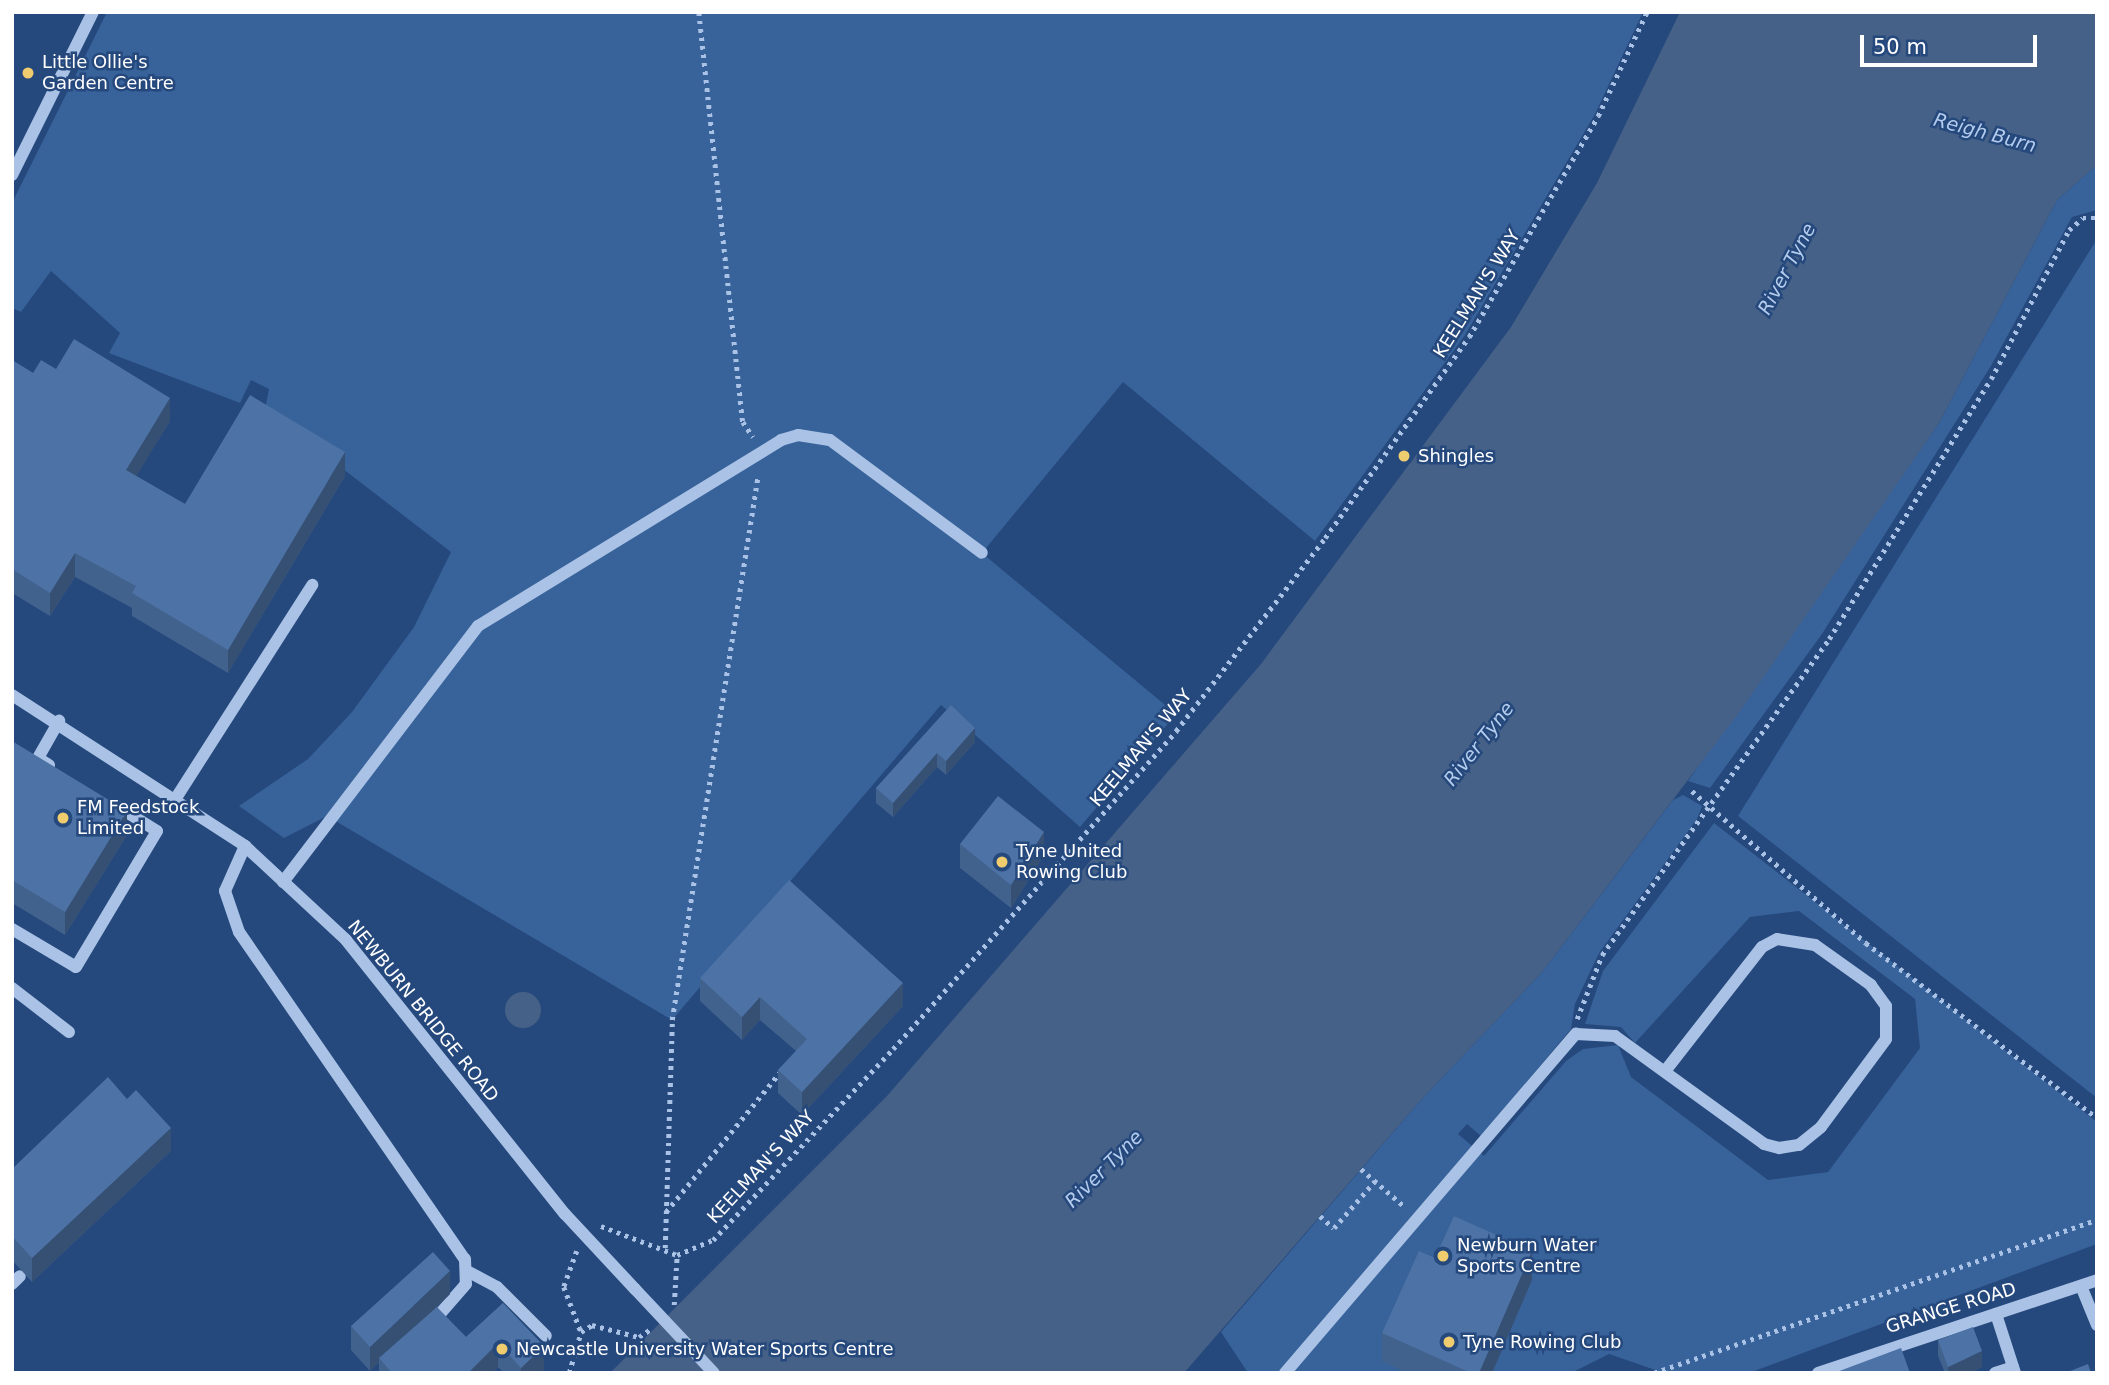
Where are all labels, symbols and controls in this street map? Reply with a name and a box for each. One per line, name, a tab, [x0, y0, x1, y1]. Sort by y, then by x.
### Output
scale bar	[1864, 21, 2041, 65]
text: 50 m	[1873, 35, 1927, 59]
place label: Little Ollie's Garden Centre	[42, 52, 174, 94]
marker: Little Ollie's Garden Centre	[20, 65, 36, 81]
water label: Reigh Burn	[1931, 108, 2039, 158]
water label: River Tyne	[1753, 219, 1821, 319]
street label: KEELMAN'S WAY	[1429, 226, 1525, 362]
place label: Shingles	[1418, 445, 1494, 467]
marker: Shingles	[1396, 448, 1412, 464]
street label: KEELMAN'S WAY	[1086, 685, 1196, 811]
water label: River Tyne	[1439, 698, 1519, 790]
place label: FM Feedstock Limited	[77, 797, 199, 840]
marker: FM Feedstock Limited	[55, 810, 71, 826]
place label: Tyne United Rowing Club	[1016, 841, 1127, 884]
marker: Tyne United Rowing Club	[994, 854, 1010, 870]
street label: NEWBURN BRIDGE ROAD	[343, 916, 503, 1106]
street label: KEELMAN'S WAY	[703, 1106, 819, 1228]
water label: River Tyne	[1061, 1126, 1147, 1212]
place label: Newburn Water Sports Centre	[1457, 1235, 1597, 1278]
marker: Newburn Water Sports Centre	[1435, 1248, 1451, 1264]
street label: GRANGE ROAD	[1883, 1278, 2019, 1338]
place label: Tyne Rowing Club	[1463, 1331, 1621, 1353]
marker: Tyne Rowing Club	[1441, 1334, 1457, 1350]
place label: Newcastle University Water Sports Centre	[516, 1338, 893, 1360]
marker: Newcastle University Water Sports Centre	[494, 1341, 510, 1357]

